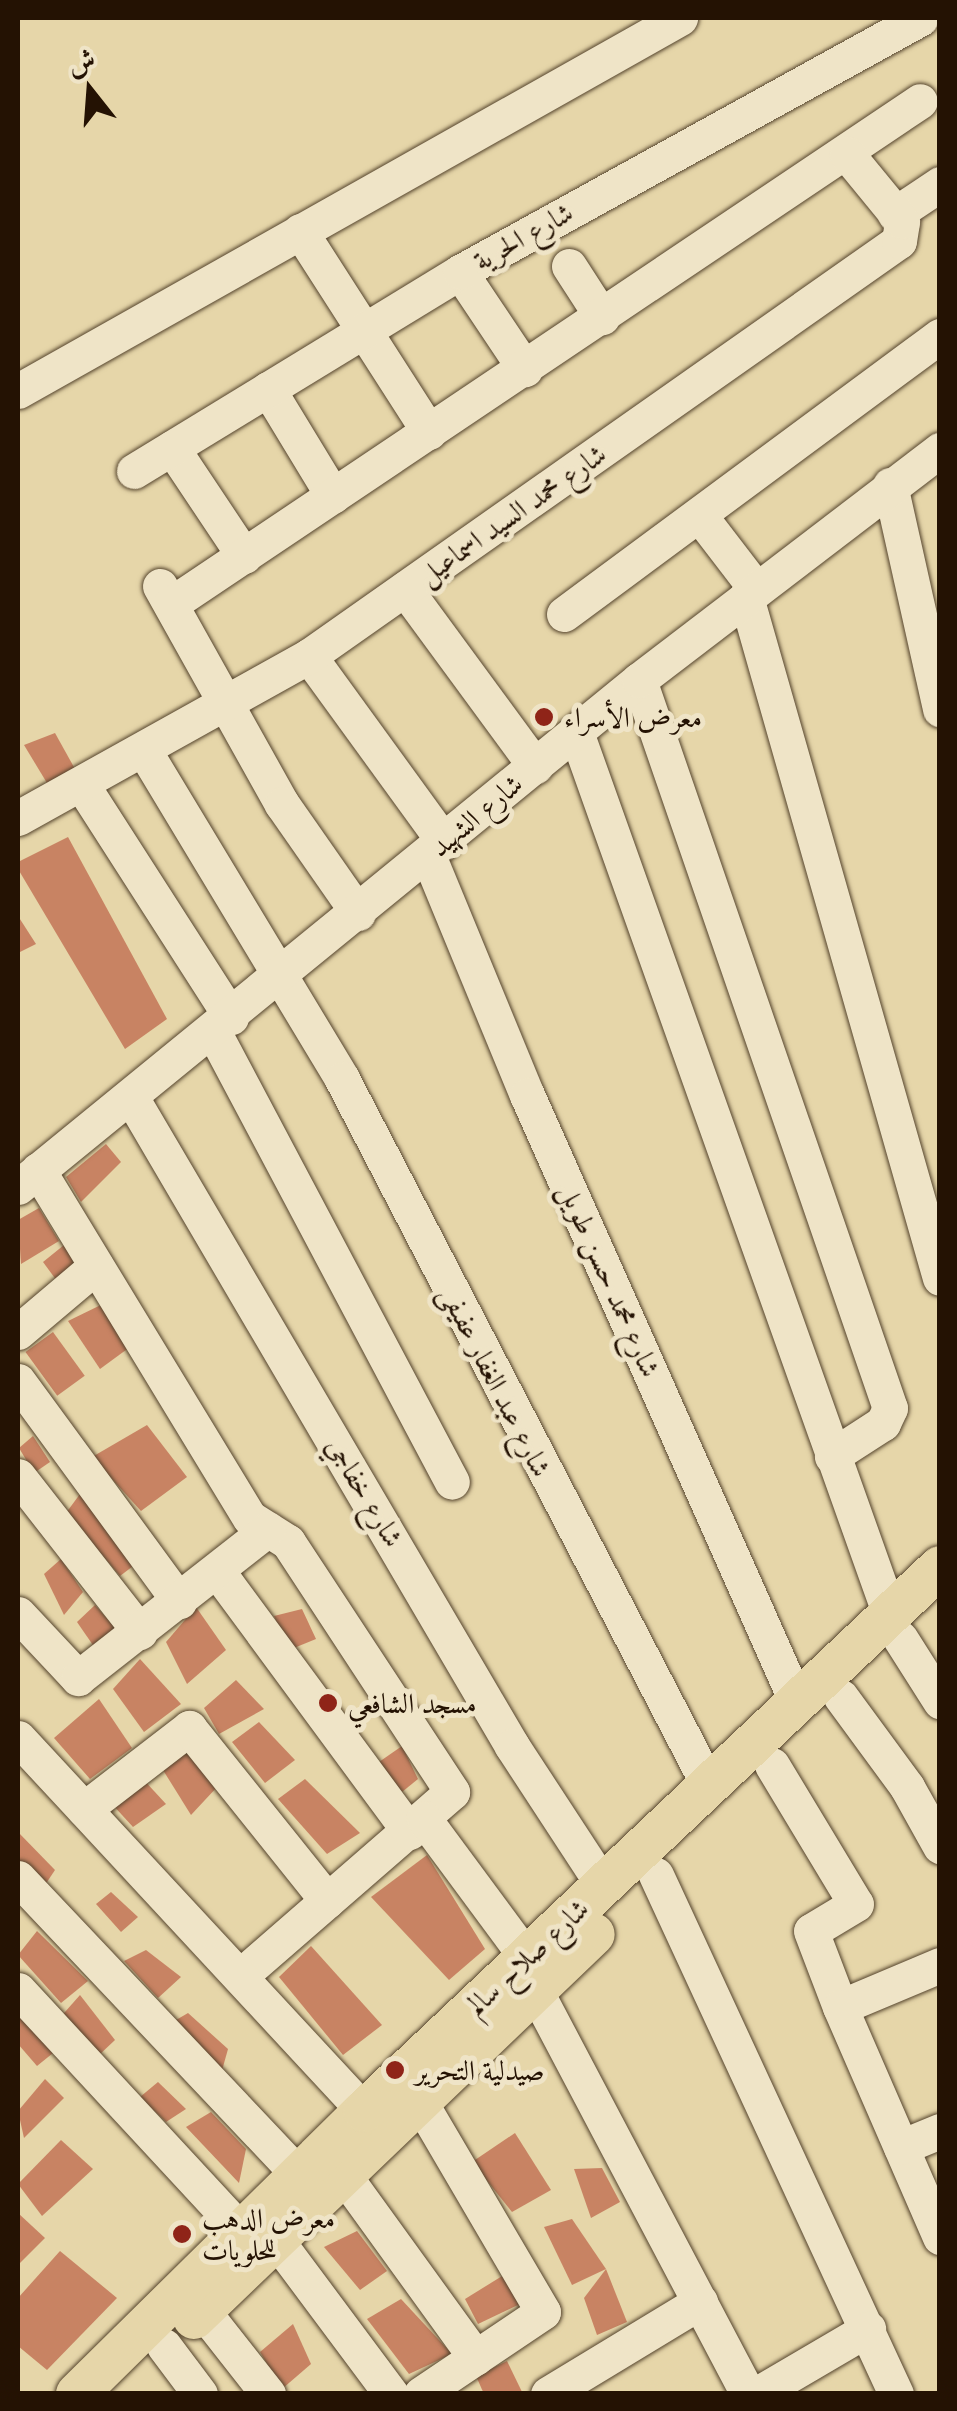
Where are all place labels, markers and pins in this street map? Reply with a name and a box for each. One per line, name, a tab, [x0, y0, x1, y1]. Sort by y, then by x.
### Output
place label: معرض الأسراء	[564, 700, 702, 734]
marker: معرض الأسراء	[533, 706, 555, 728]
place label: مسجد الشافعي	[348, 1686, 477, 1720]
marker: مسجد الشافعي	[317, 1692, 339, 1714]
place label: صيدلية التحرير	[415, 2053, 544, 2087]
marker: صيدلية التحرير	[384, 2059, 406, 2081]
place label: معرض الدهب للحلويات	[202, 2201, 335, 2267]
marker: معرض الدهب للحلويات	[171, 2223, 193, 2245]

